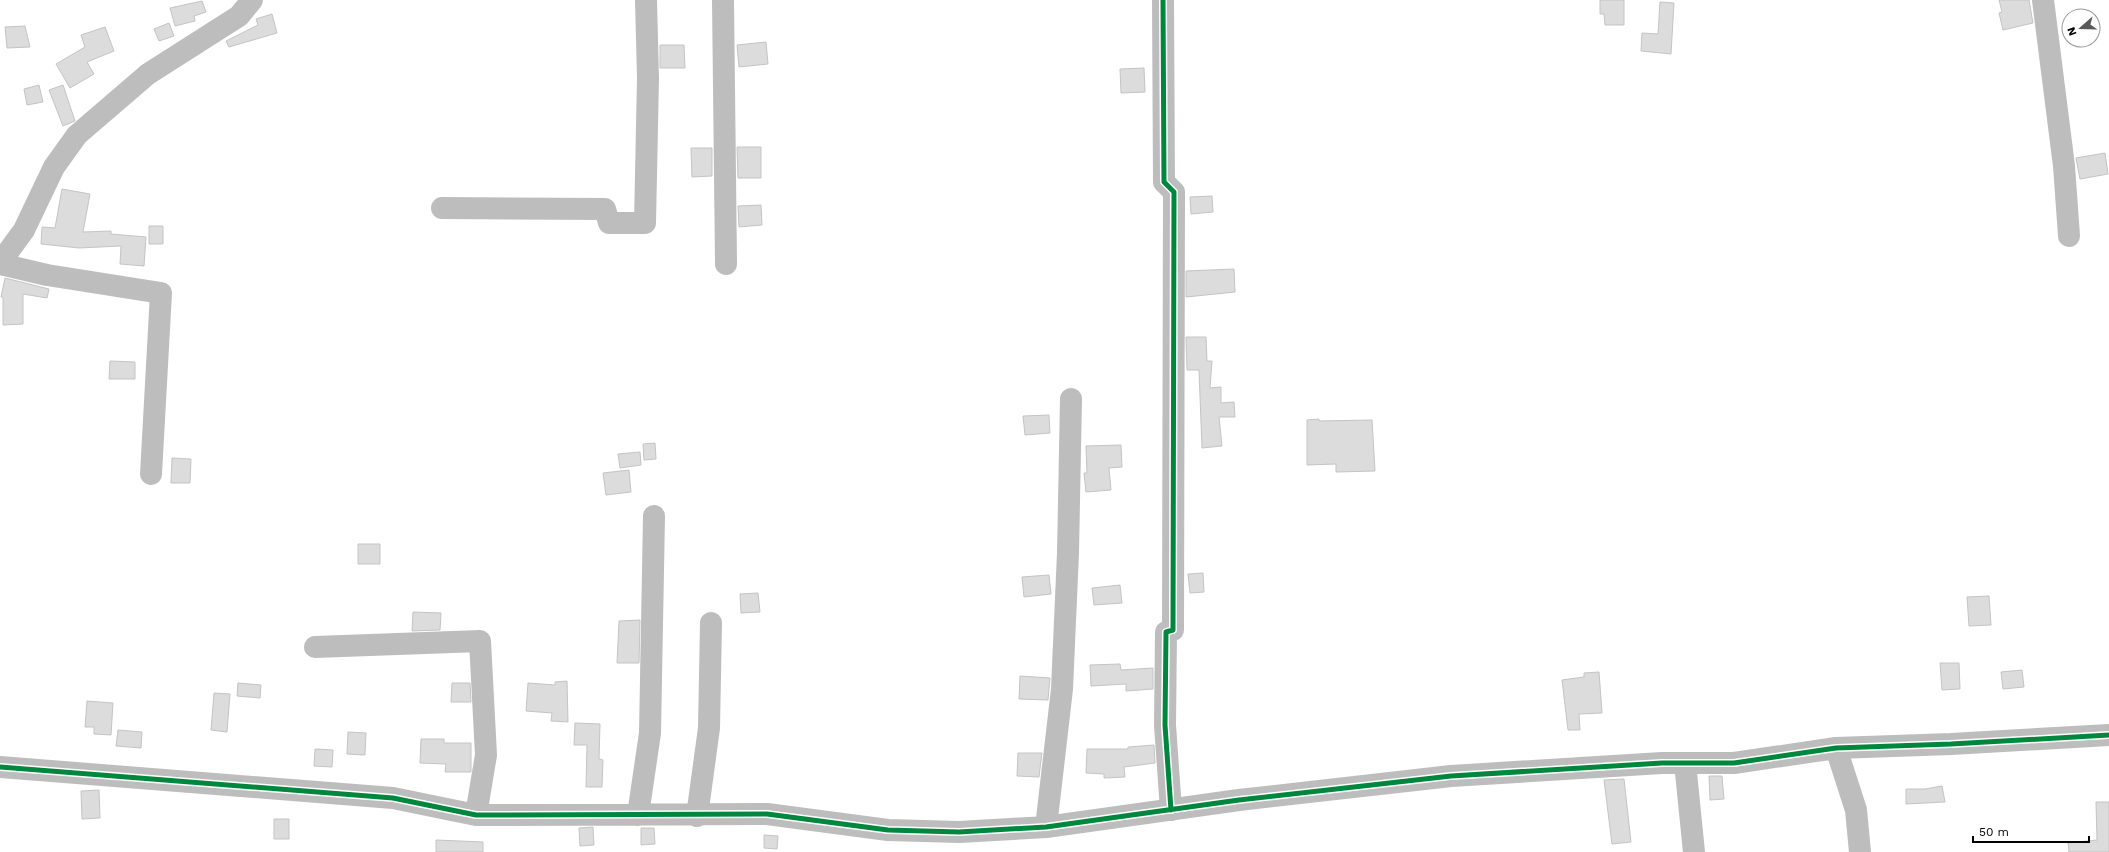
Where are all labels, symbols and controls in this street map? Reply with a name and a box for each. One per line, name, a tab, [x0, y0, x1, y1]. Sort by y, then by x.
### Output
north arrow	[2061, 8, 2101, 48]
text: N	[2065, 25, 2080, 37]
scale bar	[1973, 818, 2089, 844]
text: 50 m	[1979, 825, 2009, 839]

